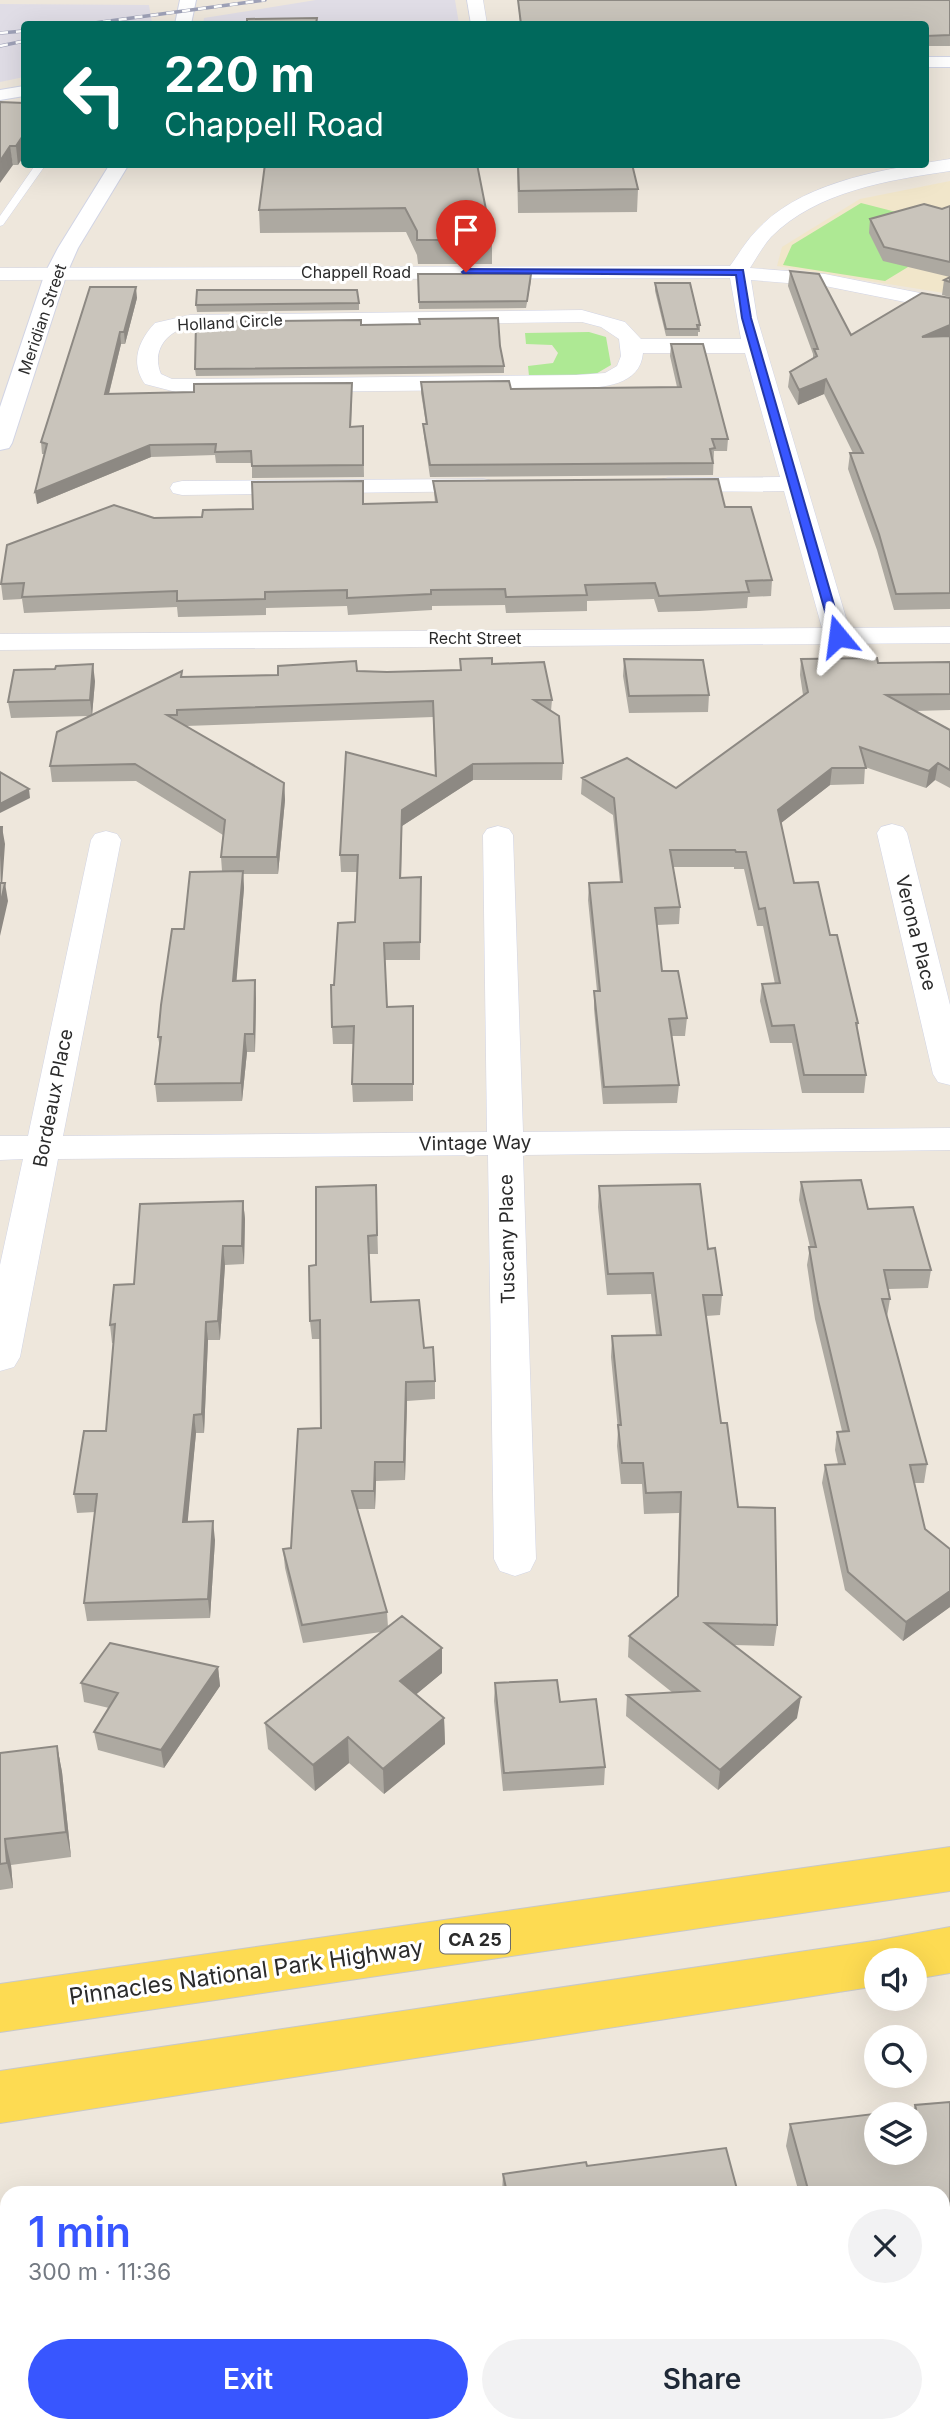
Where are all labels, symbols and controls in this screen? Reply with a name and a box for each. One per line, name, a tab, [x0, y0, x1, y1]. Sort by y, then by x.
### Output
text: 220 m	[164, 45, 315, 104]
icon: left	[49, 49, 140, 140]
text: Chappell Road	[164, 105, 384, 144]
pin	[436, 200, 496, 272]
icon: arrive	[447, 211, 485, 249]
street label: Meridian Street	[14, 261, 70, 377]
street label: Chappell Road	[301, 262, 411, 282]
street label: Holland Circle	[177, 309, 283, 335]
position arrow	[801, 599, 875, 673]
street label: Recht Street	[429, 628, 521, 648]
street label: Verona Place	[891, 873, 941, 993]
street label: Bordeaux Place	[28, 1027, 78, 1169]
street label: Vintage Way	[418, 1131, 532, 1155]
street label: Tuscany Place	[494, 1174, 520, 1304]
road number: CA 25	[440, 1924, 510, 1954]
street label: Pinnacles National Park Highway	[67, 1933, 425, 2011]
map controls	[864, 1948, 927, 2165]
button: sound	[864, 1948, 927, 2011]
button: search	[864, 2025, 927, 2088]
button: layers	[864, 2102, 927, 2165]
text: 1 min	[28, 2206, 131, 2257]
button: close	[848, 2209, 922, 2283]
text: 300 m · 11:36	[28, 2258, 171, 2286]
button: Exit	[28, 2339, 468, 2419]
button: Share	[482, 2339, 922, 2419]

